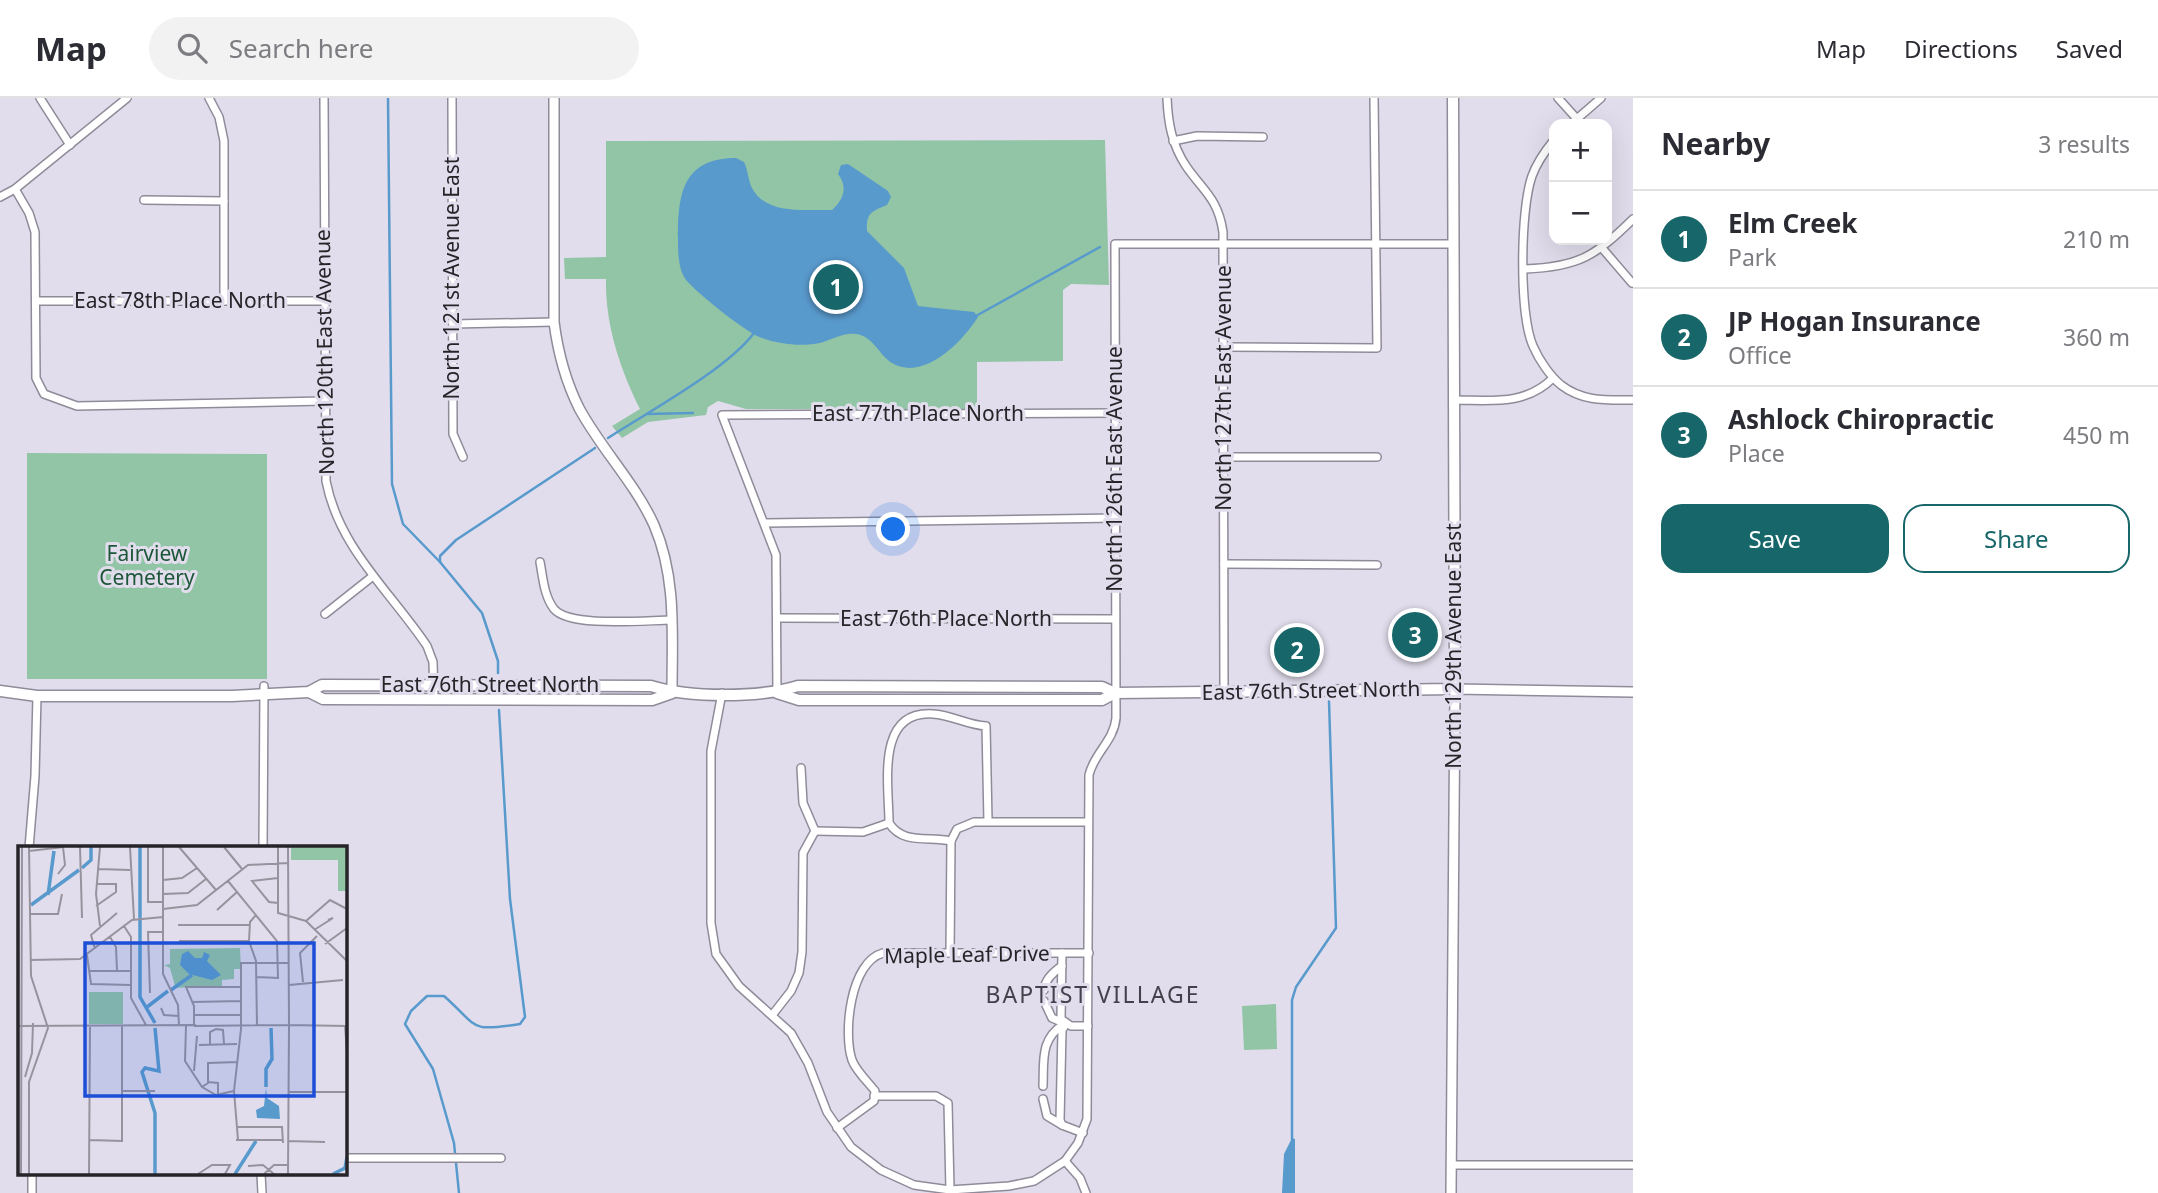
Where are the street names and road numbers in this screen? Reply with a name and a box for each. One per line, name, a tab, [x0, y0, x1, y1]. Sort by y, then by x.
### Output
street label: North 121st Avenue East	[437, 156, 465, 399]
street label: North 120th East Avenue	[308, 229, 340, 475]
street label: North 127th East Avenue	[1209, 265, 1237, 511]
street label: East 78th Place North	[74, 286, 286, 314]
street label: North 126th East Avenue	[1100, 346, 1128, 592]
street label: East 77th Place North	[812, 399, 1024, 427]
street label: North 129th Avenue East	[1439, 523, 1467, 769]
street label: East 76th Place North	[840, 604, 1052, 632]
street label: East 76th Street North	[381, 670, 599, 698]
street label: East 76th Street North	[1201, 674, 1421, 706]
street label: Maple Leaf Drive	[884, 939, 1050, 969]

